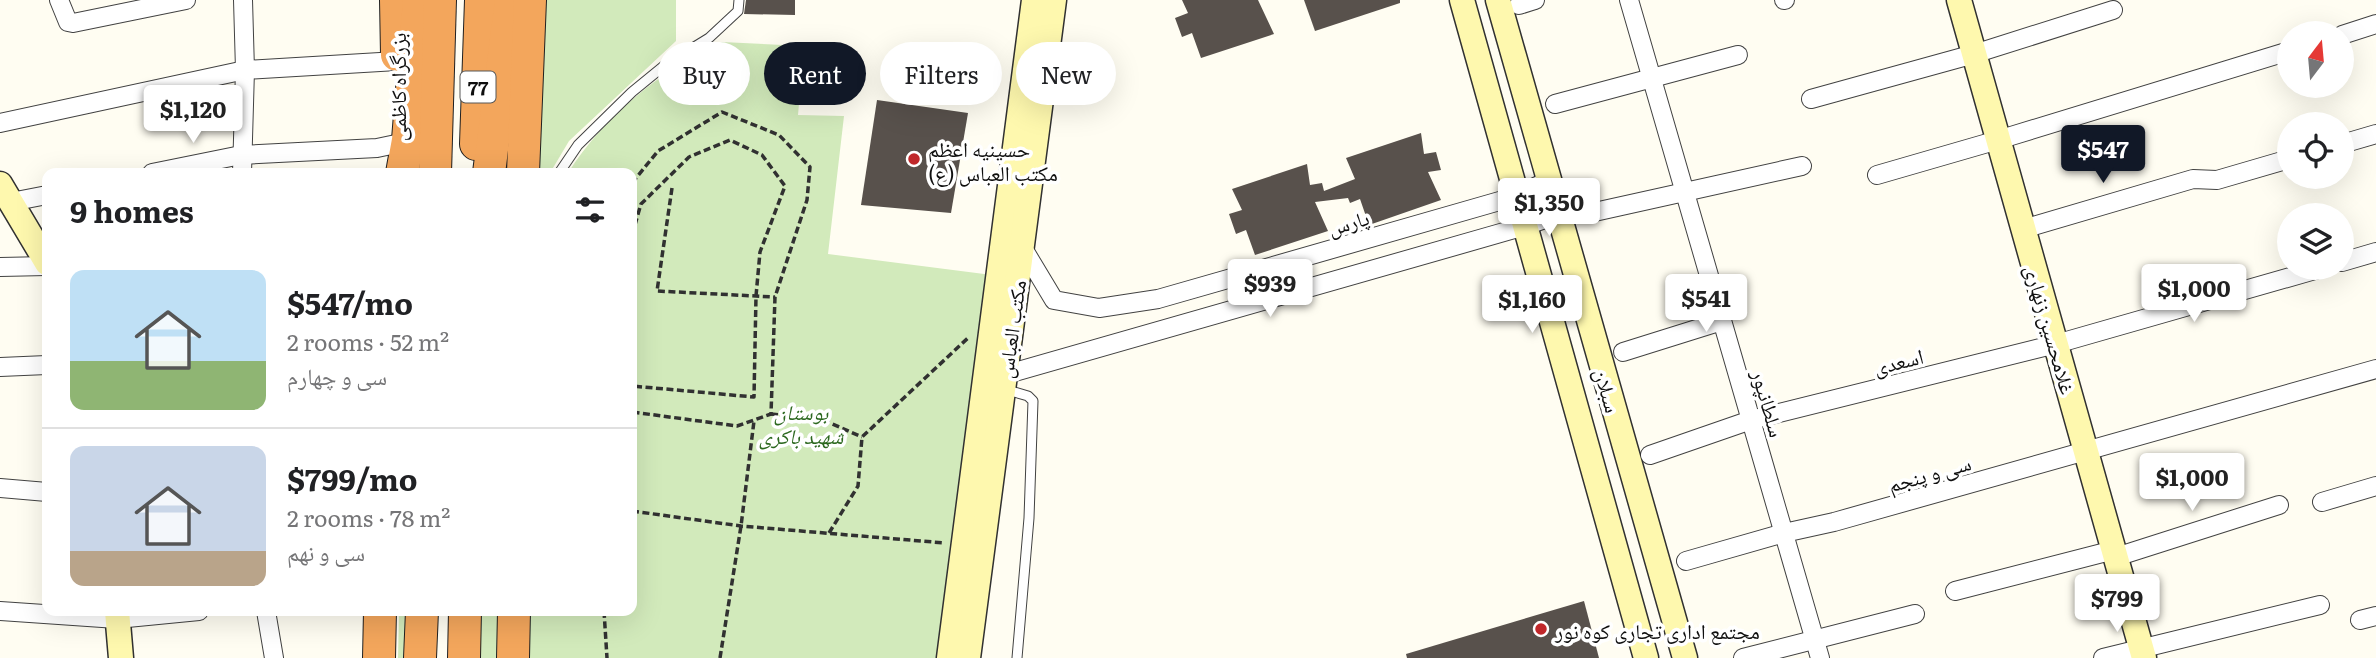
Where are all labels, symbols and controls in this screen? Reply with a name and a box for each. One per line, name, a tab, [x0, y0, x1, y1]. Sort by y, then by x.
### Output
north arrow	[2277, 21, 2354, 98]
map controls	[2277, 21, 2354, 280]
street label: بزرگراه کاظمی	[381, 33, 412, 141]
chip: Buy	[658, 42, 750, 105]
chip: Rent	[764, 42, 866, 105]
chip: Filters	[880, 42, 1002, 105]
chip: New	[1016, 42, 1116, 105]
road number: 77	[461, 72, 496, 102]
pin: $1,120	[136, 86, 250, 145]
text: $1,120	[160, 91, 226, 125]
button: locate	[2277, 112, 2354, 189]
pin: $547	[2062, 125, 2144, 185]
text: $547	[2077, 131, 2129, 165]
place label: حسینیه اعظم مکتب العباس (ع)	[928, 132, 1058, 187]
marker: حسینیه اعظم مکتب العباس (ع)	[906, 151, 922, 167]
pin: $1,350	[1492, 178, 1606, 238]
text: $1,350	[1514, 184, 1584, 218]
text: 9 homes	[70, 188, 194, 232]
icon: filters	[571, 191, 609, 229]
street label: پارس	[1324, 200, 1372, 242]
button: layers	[2277, 203, 2354, 280]
pin: $939	[1229, 260, 1311, 319]
street label: غلامحسین زنهاری	[2019, 261, 2085, 398]
pin: $1,000	[2137, 264, 2251, 324]
text: $939	[1244, 265, 1296, 299]
text: $1,000	[2157, 270, 2231, 304]
pin: $541	[1665, 274, 1747, 334]
pin: $1,160	[1475, 276, 1589, 335]
street label: مکتب العباس	[988, 278, 1032, 380]
text: $547/mo	[287, 280, 413, 324]
text: $541	[1681, 280, 1731, 314]
text: $1,160	[1498, 281, 1566, 315]
icon: home	[126, 298, 210, 382]
text: 2 rooms · 52 m²	[287, 324, 449, 358]
street label: اسعدی	[1870, 339, 1926, 381]
text: سی و چهارم	[287, 358, 387, 392]
street label: سبلان	[1588, 364, 1630, 416]
street label: سلطانپور	[1745, 365, 1794, 440]
park label: بوستان شهید باکری	[759, 395, 844, 450]
street label: سی و پنجم	[1884, 445, 1974, 500]
pin: $1,000	[2135, 454, 2249, 513]
text: $799/mo	[287, 456, 417, 500]
text: $1,000	[2155, 459, 2229, 493]
icon: home	[126, 474, 210, 558]
text: 2 rooms · 78 m²	[287, 500, 450, 534]
text: سی و نهم	[287, 534, 365, 568]
pin: $799	[2076, 574, 2158, 634]
text: $799	[2091, 580, 2143, 614]
place label: مجتمع اداری تجاری کوه نور	[1554, 614, 1760, 645]
marker: مجتمع اداری تجاری کوه نور	[1533, 621, 1549, 637]

